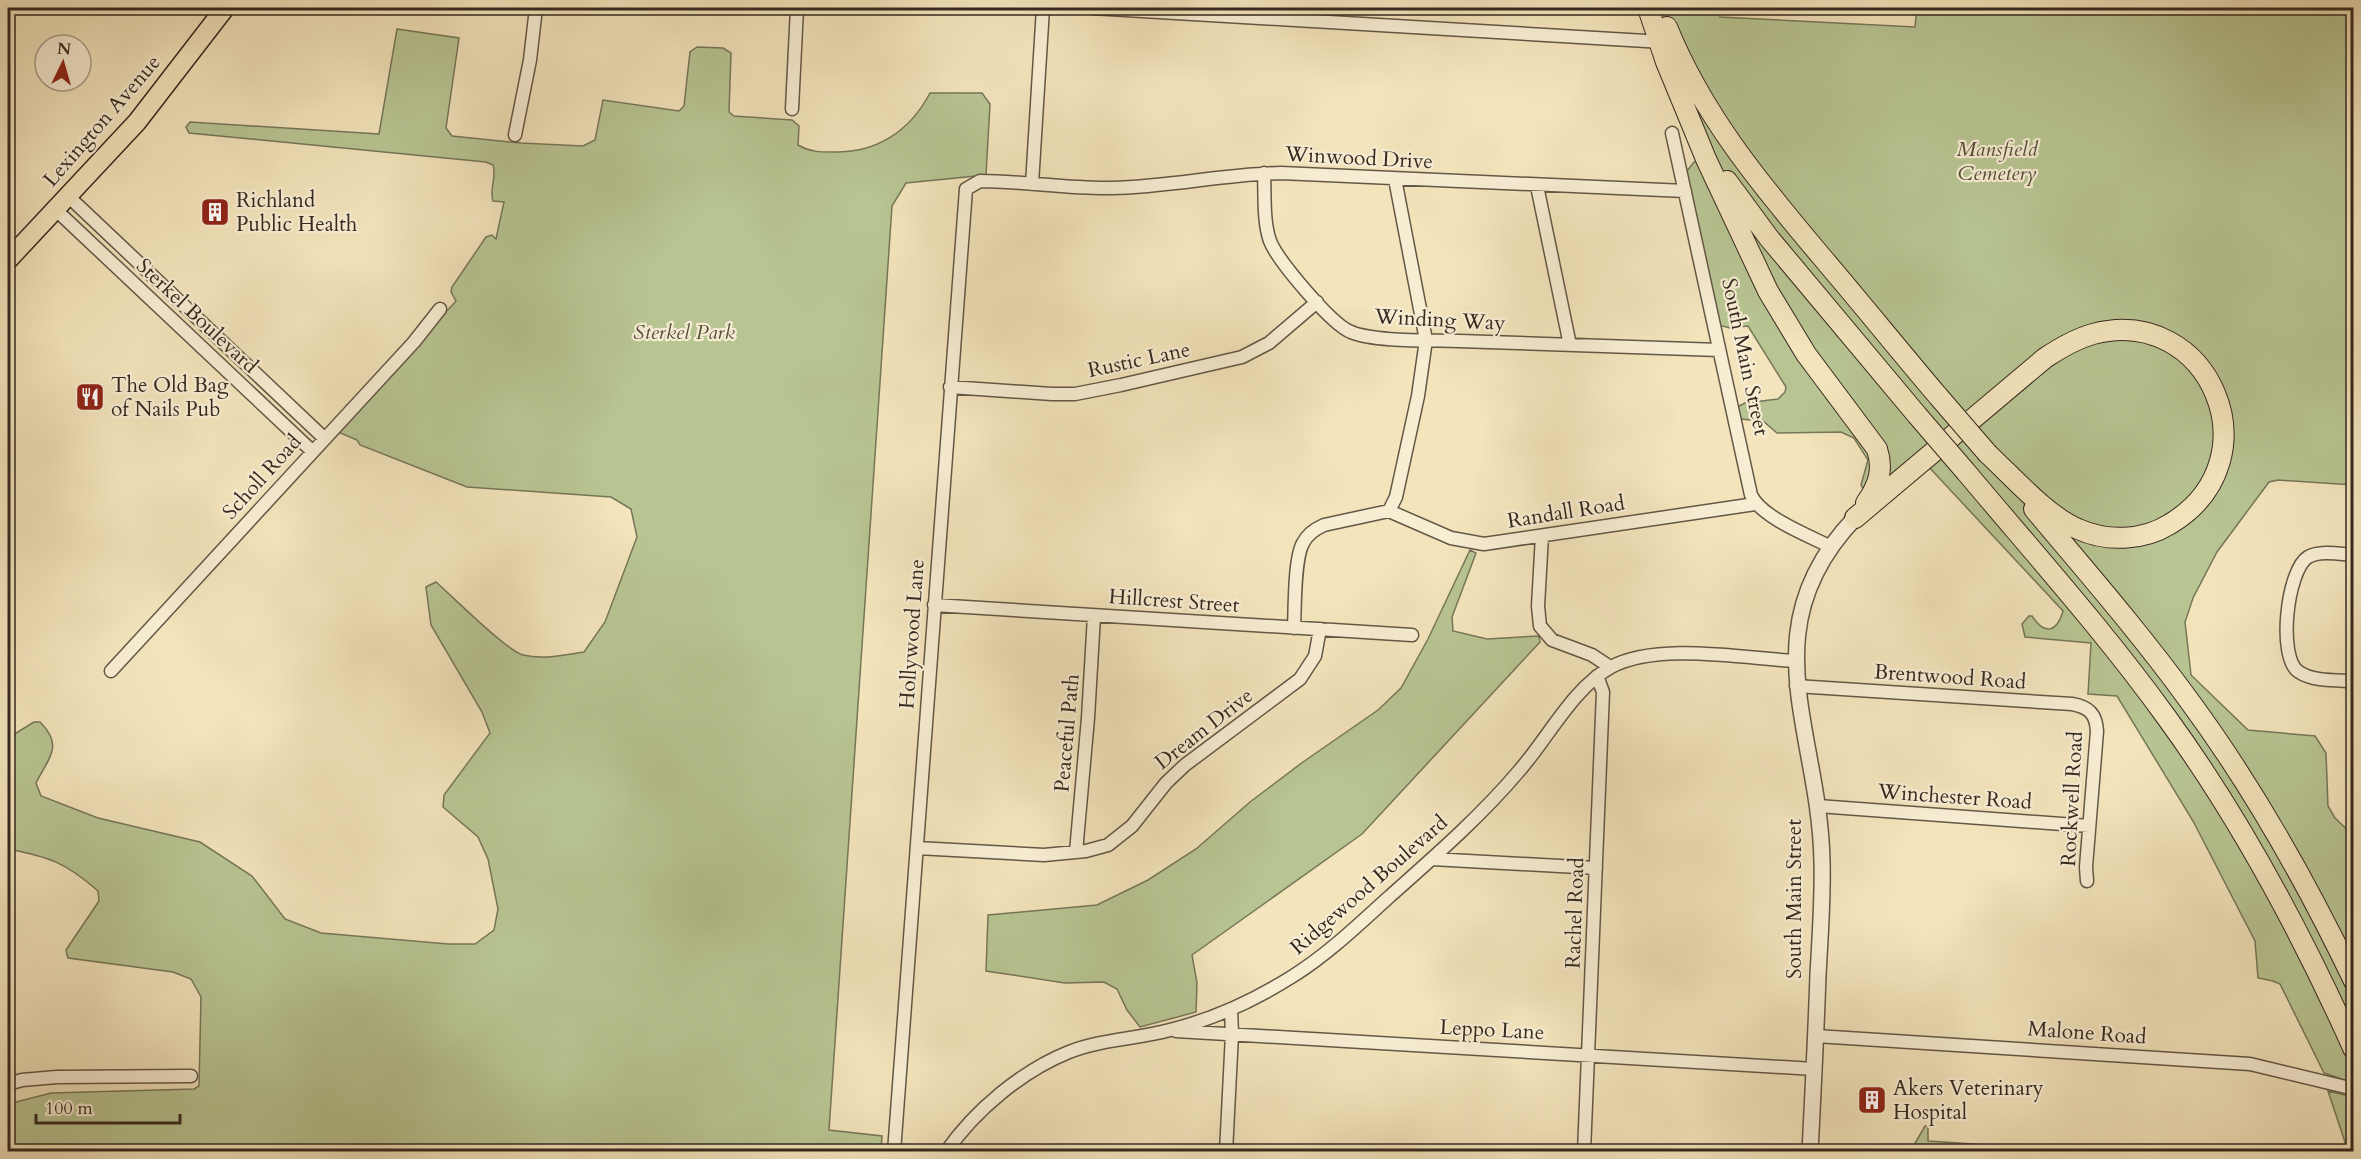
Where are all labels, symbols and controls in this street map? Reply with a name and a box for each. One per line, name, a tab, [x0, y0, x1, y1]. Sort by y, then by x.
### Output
north arrow	[33, 33, 93, 93]
text: N	[56, 37, 72, 61]
street label: Lexington Avenue	[37, 49, 167, 193]
park label: Mansfield Cemetery	[1956, 135, 2038, 188]
street label: Winwood Drive	[1283, 140, 1434, 176]
place label: Richland Public Health	[236, 186, 358, 239]
building icon: Richland Public Health	[199, 196, 231, 228]
street label: Sterkel Boulevard	[130, 252, 264, 380]
street label: South Main Street	[1714, 276, 1776, 439]
street label: Winding Way	[1373, 302, 1506, 338]
park label: Sterkel Park	[633, 318, 735, 347]
street label: Rustic Lane	[1085, 335, 1193, 385]
place label: The Old Bag of Nails Pub	[111, 371, 229, 424]
restaurant icon: The Old Bag of Nails Pub	[74, 381, 106, 413]
street label: Scholl Road	[216, 428, 308, 526]
street label: Randall Road	[1505, 488, 1627, 536]
street label: Hollywood Lane	[892, 558, 932, 710]
street label: Hillcrest Street	[1108, 582, 1241, 620]
street label: Brentwood Road	[1873, 657, 2027, 697]
street label: Peaceful Path	[1047, 672, 1087, 793]
street label: Dream Drive	[1149, 681, 1259, 777]
street label: Rockwell Road	[2054, 731, 2090, 867]
street label: Winchester Road	[1876, 777, 2033, 817]
street label: Ridgewood Boulevard	[1284, 808, 1454, 962]
street label: South Main Street	[1780, 819, 1809, 979]
street label: Rachel Road	[1559, 857, 1591, 969]
street label: Leppo Lane	[1439, 1013, 1545, 1047]
street label: Malone Road	[2027, 1014, 2147, 1052]
place label: Akers Veterinary Hospital	[1893, 1074, 2044, 1127]
building icon: Akers Veterinary Hospital	[1856, 1084, 1888, 1116]
scale bar	[36, 1087, 180, 1125]
text: 100 m	[45, 1096, 93, 1121]

